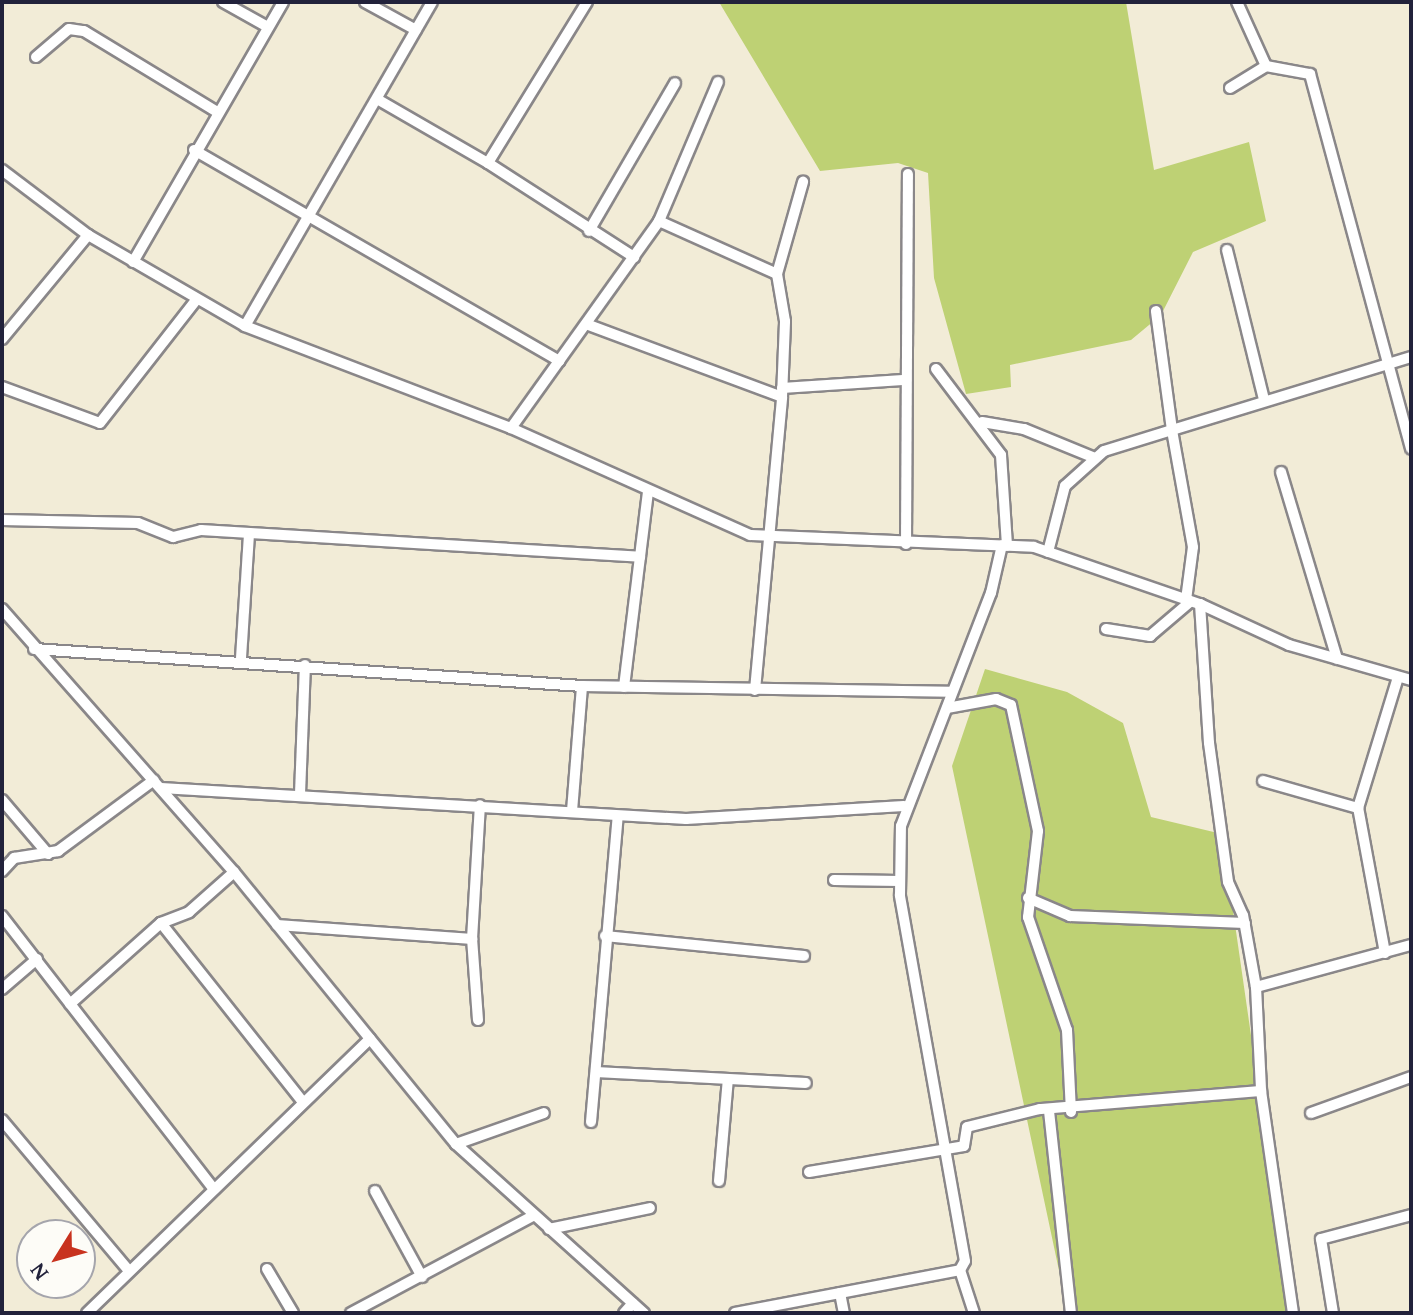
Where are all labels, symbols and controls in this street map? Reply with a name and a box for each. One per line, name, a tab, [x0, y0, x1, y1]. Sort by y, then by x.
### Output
north arrow	[16, 1219, 96, 1299]
text: N	[21, 1257, 56, 1288]

